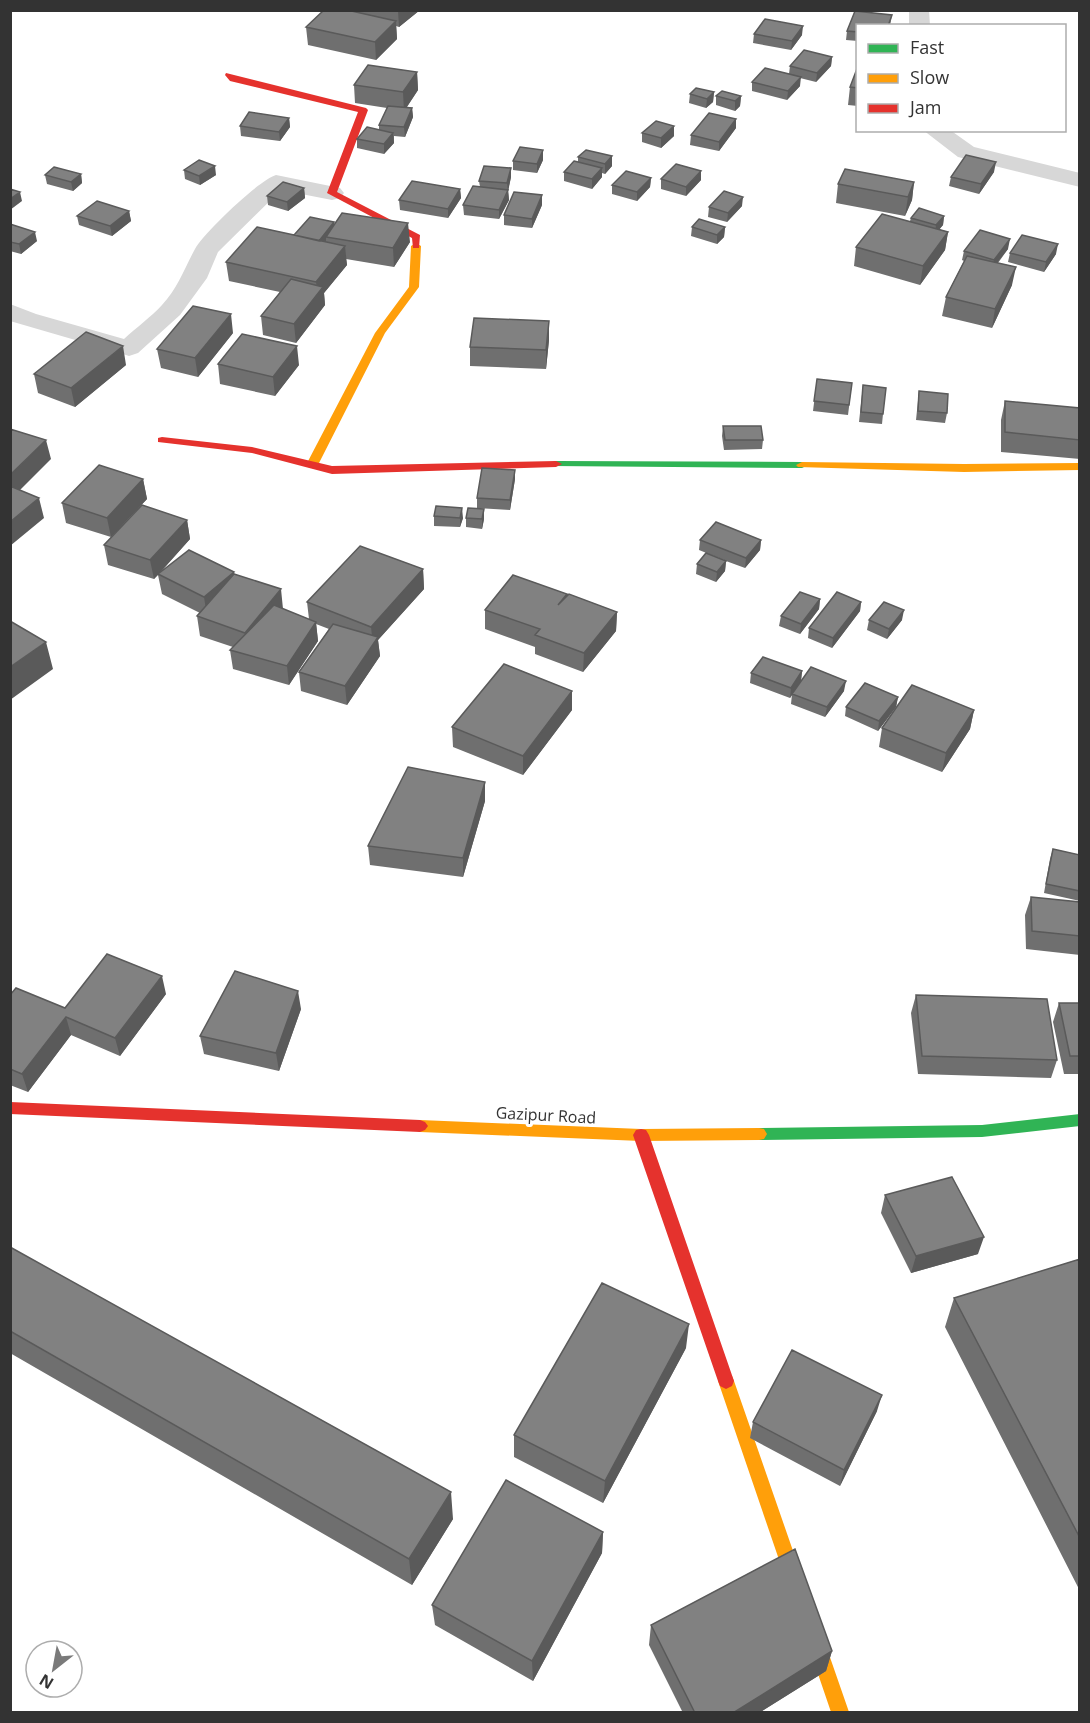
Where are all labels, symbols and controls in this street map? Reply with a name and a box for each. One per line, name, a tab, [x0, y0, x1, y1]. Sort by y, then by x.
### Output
legend	[856, 24, 1066, 132]
text: Fast	[910, 35, 944, 59]
text: Slow	[910, 65, 949, 89]
text: Jam	[908, 95, 942, 119]
street label: Gazipur Road	[495, 1101, 597, 1129]
north arrow	[24, 1639, 84, 1699]
text: N	[35, 1669, 58, 1695]

